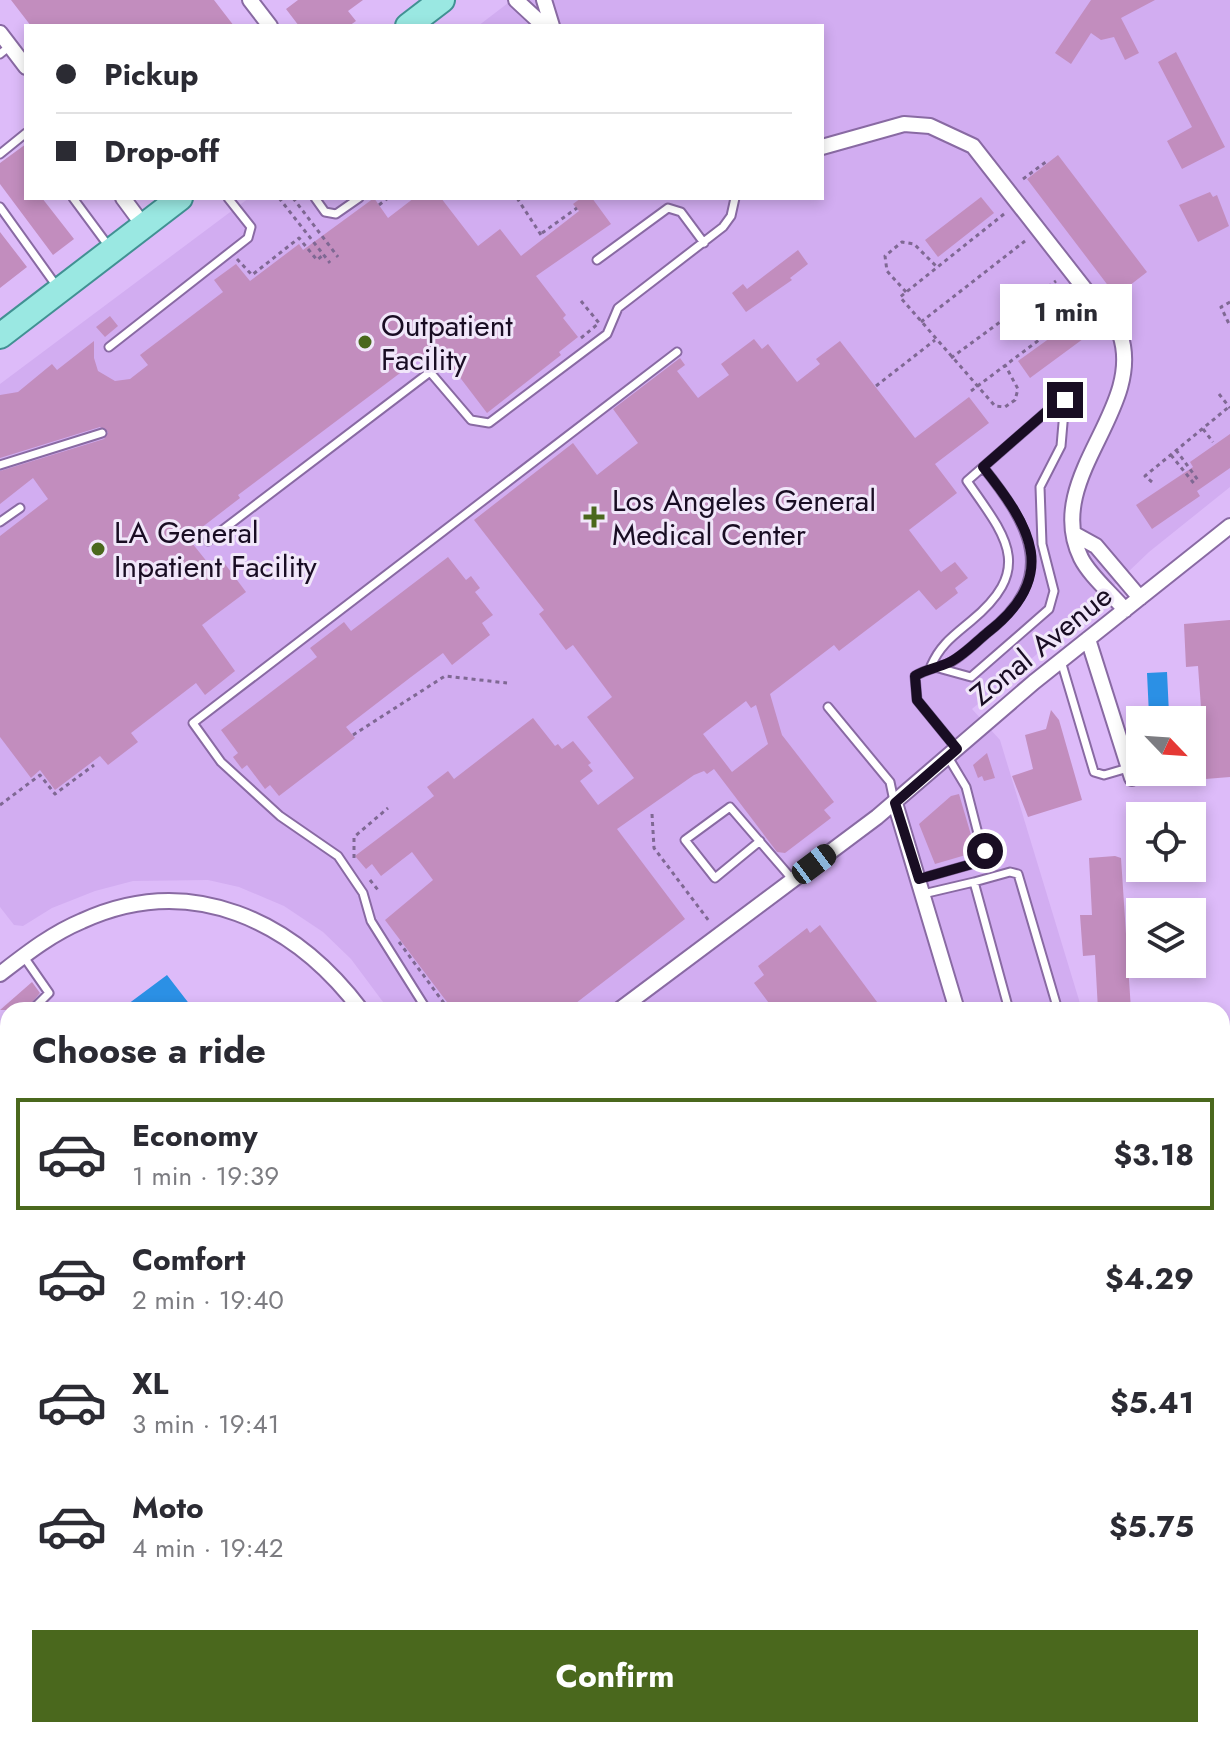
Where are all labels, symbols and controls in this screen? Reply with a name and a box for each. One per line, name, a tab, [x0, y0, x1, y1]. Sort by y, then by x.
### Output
text: Pickup	[104, 53, 199, 96]
text: Drop-off	[104, 130, 219, 173]
callout: 1 min	[999, 284, 1131, 340]
text: 1 min	[1034, 293, 1098, 331]
place label: Outpatient Facility	[381, 304, 513, 381]
marker: Outpatient Facility	[356, 333, 374, 351]
route end	[1047, 382, 1083, 418]
place label: Los Angeles General Medical Center	[612, 479, 876, 556]
marker: Los Angeles General Medical Center	[583, 506, 605, 528]
place label: LA General Inpatient Facility	[114, 511, 318, 588]
marker: LA General Inpatient Facility	[89, 540, 107, 558]
street label: Zonal Avenue	[961, 574, 1121, 716]
north arrow	[1126, 706, 1206, 786]
map controls	[1126, 706, 1206, 978]
button: locate	[1126, 802, 1206, 882]
route start	[967, 833, 1003, 869]
car	[788, 840, 840, 888]
button: layers	[1126, 898, 1206, 978]
text: Choose a ride	[32, 1024, 266, 1076]
text: Economy	[132, 1114, 258, 1157]
icon: car	[36, 1118, 108, 1190]
text: $3.18	[1113, 1133, 1194, 1176]
text: 1 min · 19:39	[132, 1157, 279, 1195]
text: Comfort	[132, 1238, 245, 1281]
icon: car	[36, 1242, 108, 1314]
text: $4.29	[1105, 1257, 1194, 1300]
text: 2 min · 19:40	[132, 1281, 284, 1319]
text: XL	[132, 1362, 168, 1405]
icon: car	[36, 1366, 108, 1438]
text: $5.41	[1110, 1381, 1194, 1424]
text: 3 min · 19:41	[132, 1405, 279, 1443]
text: Moto	[132, 1486, 204, 1529]
icon: car	[36, 1490, 108, 1562]
text: $5.75	[1109, 1505, 1194, 1548]
text: 4 min · 19:42	[132, 1529, 283, 1567]
button: Confirm	[32, 1630, 1198, 1722]

